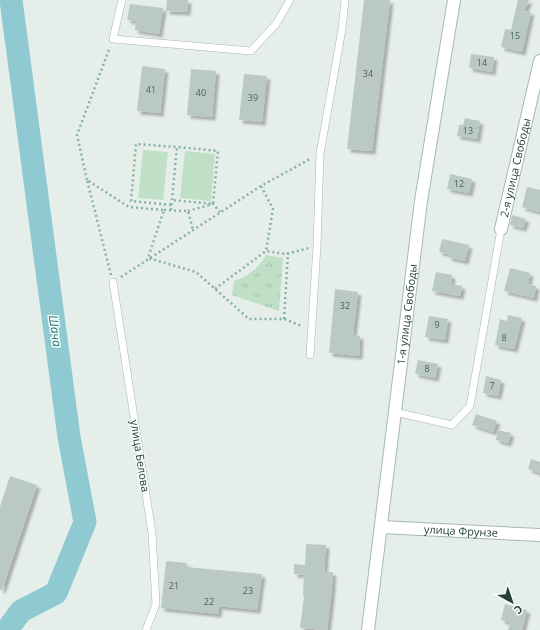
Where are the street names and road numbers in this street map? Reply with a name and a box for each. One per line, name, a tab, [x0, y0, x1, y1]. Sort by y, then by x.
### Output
street label: 2-я улица Свободы	[496, 116, 534, 219]
street label: 1-я улица Свободы	[393, 263, 420, 366]
street label: улица Белова	[127, 419, 154, 493]
street label: улица Фрунзе	[424, 521, 498, 540]

